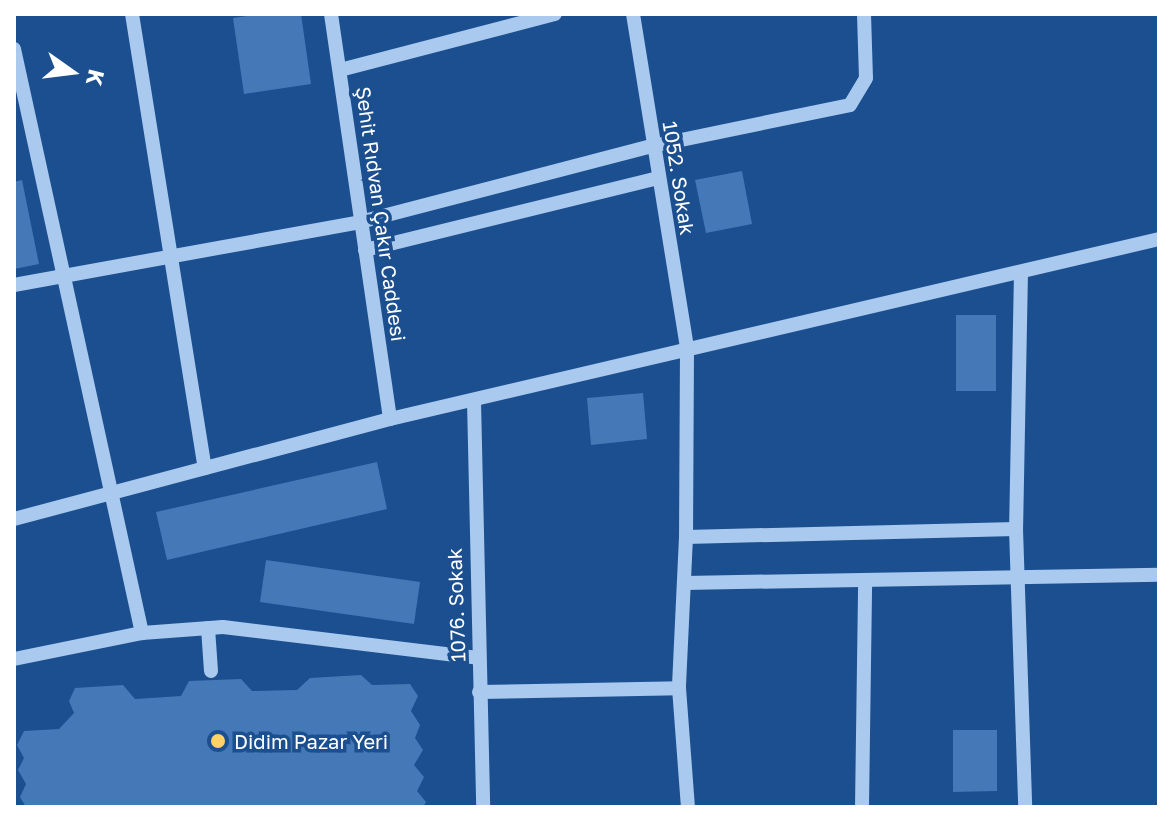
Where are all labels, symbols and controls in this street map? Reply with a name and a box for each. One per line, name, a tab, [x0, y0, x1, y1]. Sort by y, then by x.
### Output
north arrow	[32, 32, 112, 112]
text: K	[81, 67, 111, 89]
street label: Şehit Rıdvan Çakır Caddesi	[351, 85, 411, 343]
street label: 1052. Sokak	[658, 119, 700, 237]
street label: 1076. Sokak	[442, 547, 470, 663]
place label: Didim Pazar Yeri	[234, 729, 388, 753]
marker: Didim Pazar Yeri	[209, 732, 227, 750]

